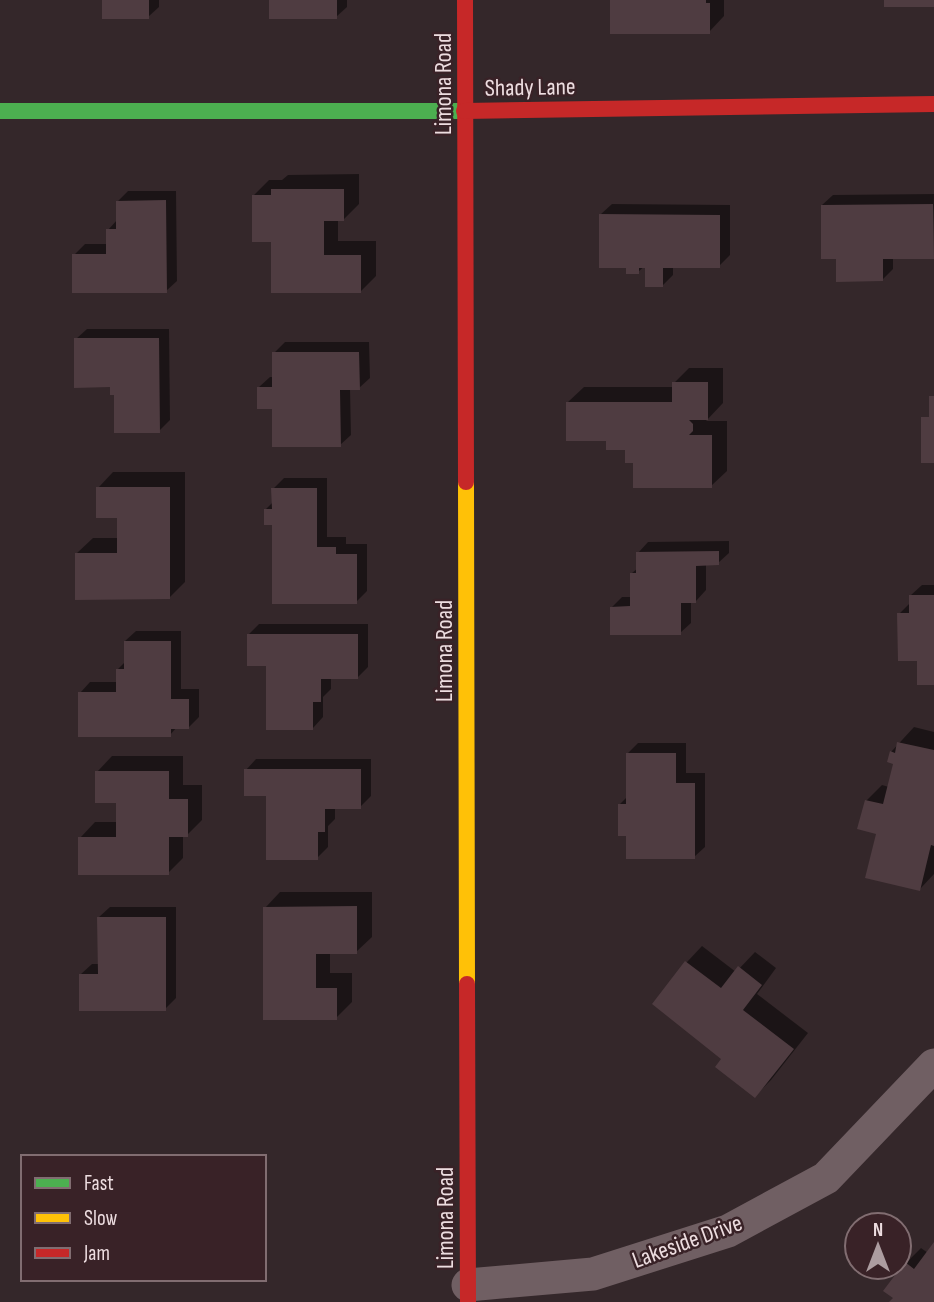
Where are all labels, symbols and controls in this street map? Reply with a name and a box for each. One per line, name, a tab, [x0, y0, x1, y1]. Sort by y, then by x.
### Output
street label: Limona Road	[429, 33, 458, 135]
street label: Shady Lane	[484, 72, 576, 103]
street label: Limona Road	[430, 600, 459, 702]
legend	[21, 1155, 266, 1281]
street label: Limona Road	[431, 1167, 460, 1269]
text: Fast	[84, 1171, 114, 1196]
text: Slow	[84, 1206, 118, 1231]
street label: Lakeside Drive	[628, 1208, 746, 1275]
north arrow	[843, 1211, 913, 1281]
text: N	[873, 1219, 883, 1242]
text: Jam	[83, 1241, 110, 1266]

